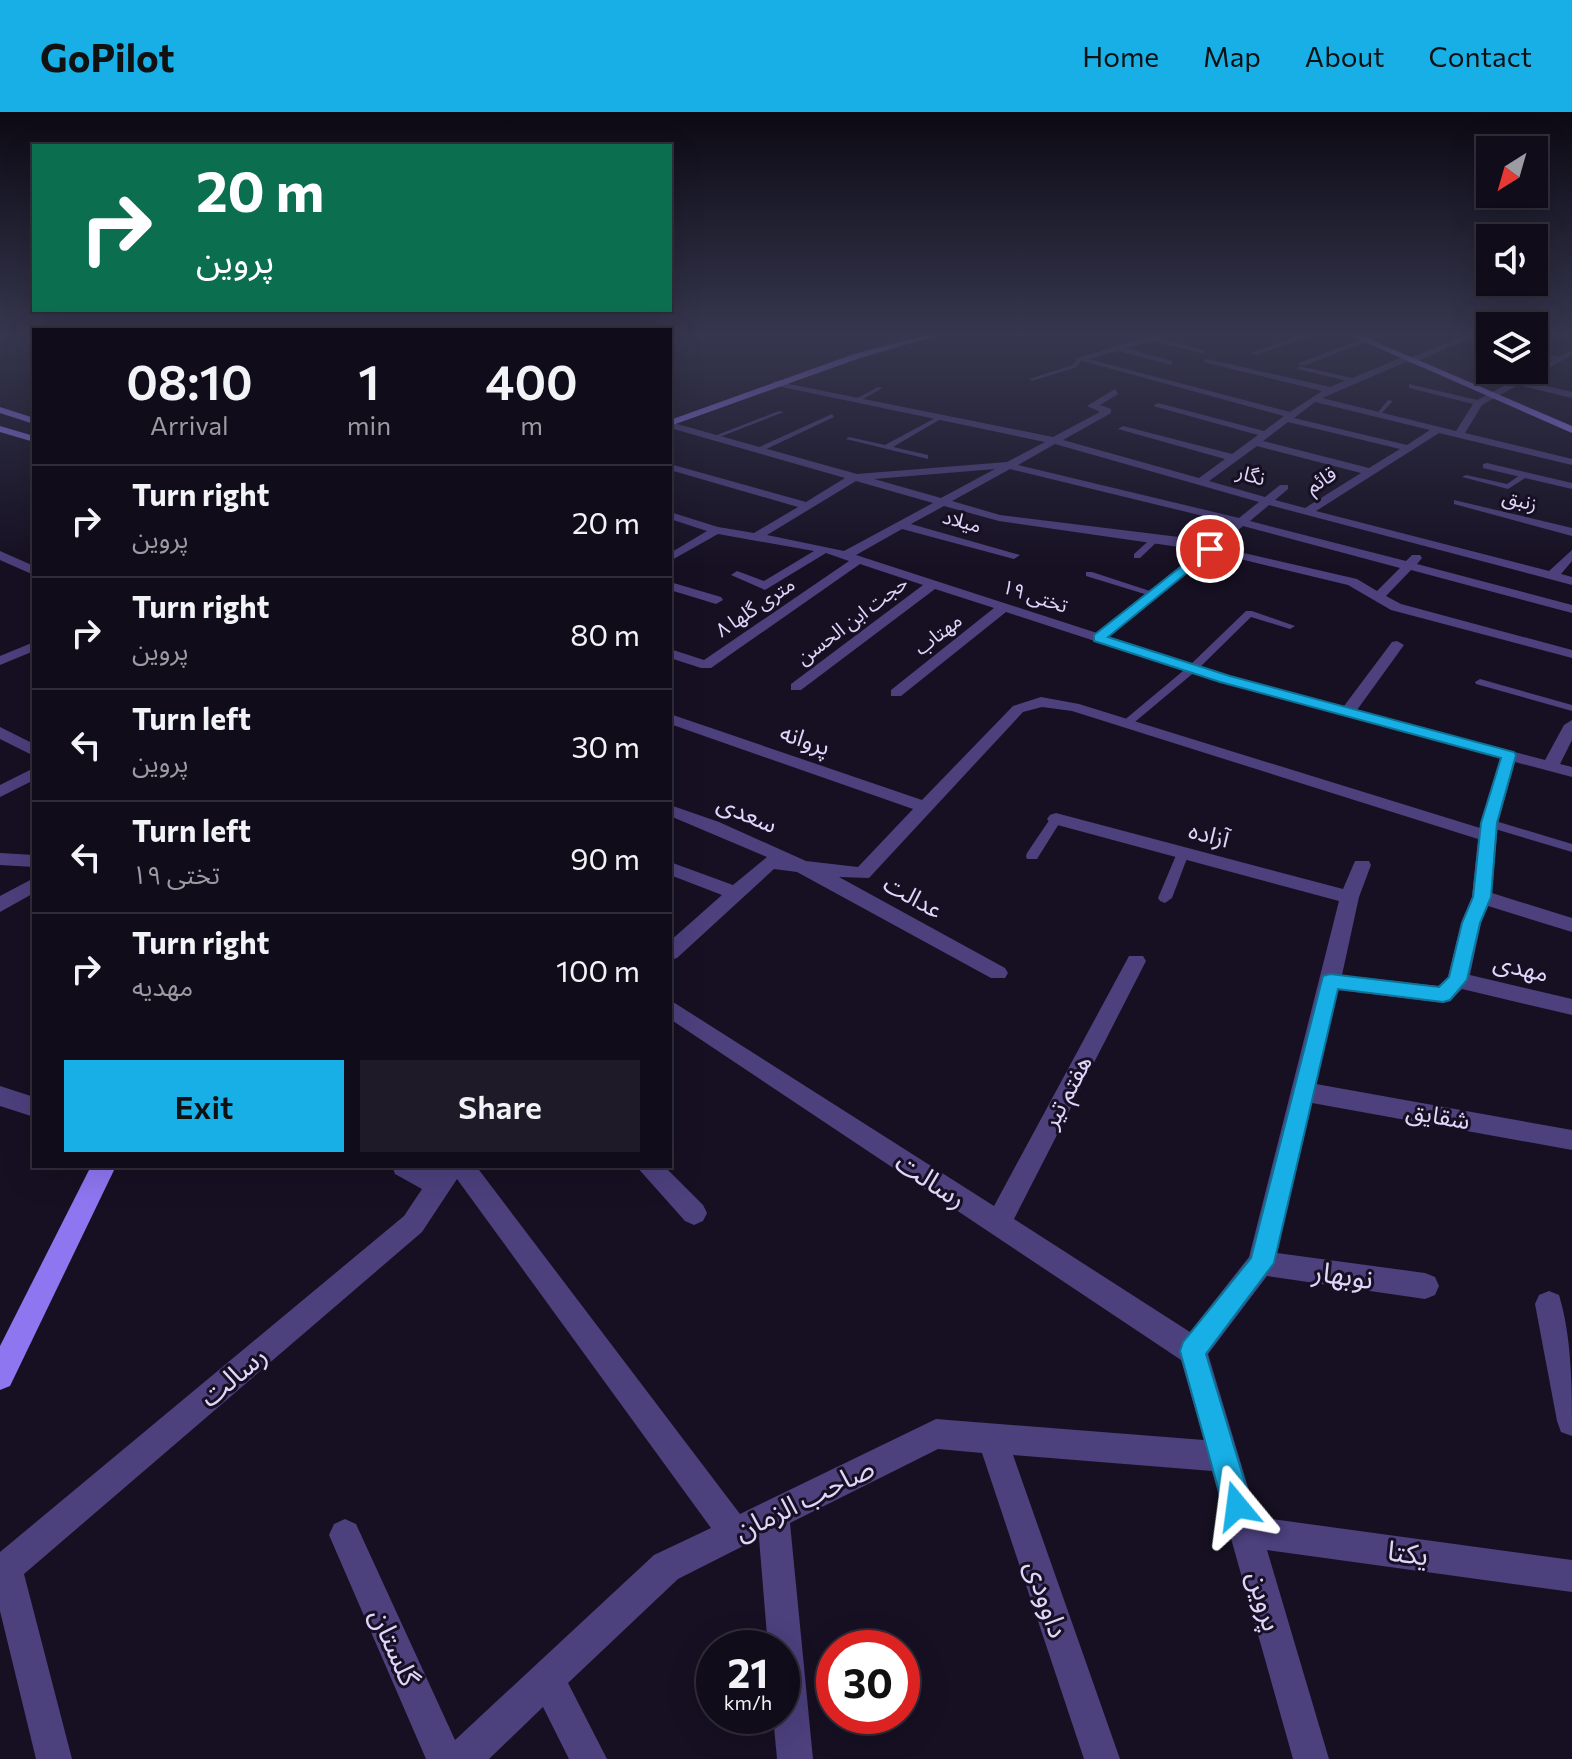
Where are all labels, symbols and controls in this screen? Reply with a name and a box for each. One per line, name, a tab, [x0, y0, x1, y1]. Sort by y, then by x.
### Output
text: GoPilot	[40, 33, 175, 80]
text: Home	[1082, 39, 1159, 73]
text: Map	[1203, 39, 1261, 73]
text: About	[1305, 39, 1385, 73]
text: Contact	[1429, 39, 1532, 73]
north arrow	[1476, 136, 1548, 208]
map controls	[1476, 136, 1548, 384]
text: 20 m	[196, 155, 324, 224]
icon: right	[64, 176, 168, 280]
button: sound	[1476, 224, 1548, 296]
text: پروین	[196, 236, 274, 280]
button: layers	[1476, 312, 1548, 384]
text: 08:10	[126, 351, 253, 410]
text: 1	[358, 351, 380, 410]
text: 400	[485, 351, 578, 410]
text: Arrival	[150, 409, 229, 440]
text: min	[347, 409, 391, 440]
text: m	[520, 409, 543, 440]
street label: نگار	[1233, 458, 1268, 490]
street label: قائم	[1301, 461, 1342, 501]
text: Turn right	[132, 475, 269, 512]
street label: زنبق	[1500, 483, 1540, 517]
icon: right	[64, 499, 108, 543]
text: 20 m	[572, 503, 640, 540]
street label: میلاد	[940, 503, 984, 537]
pin	[1176, 515, 1244, 583]
text: پروین	[132, 522, 188, 553]
icon: arrive	[1188, 527, 1232, 571]
street label: حجت ابن الحسن	[791, 570, 912, 670]
street label: ۸ متری گلها	[710, 571, 799, 642]
street label: تختی ۱۹	[999, 573, 1071, 618]
text: Turn right	[132, 587, 269, 624]
street label: مهتاب	[909, 607, 966, 660]
icon: right	[64, 611, 108, 655]
text: 80 m	[570, 615, 640, 652]
text: پروین	[132, 634, 188, 665]
text: Turn left	[132, 699, 251, 736]
street label: پروانه	[776, 717, 834, 763]
icon: left	[64, 723, 108, 767]
text: 30 m	[571, 727, 640, 764]
text: پروین	[132, 746, 188, 777]
street label: سعدی	[713, 787, 782, 839]
text: Turn left	[132, 811, 251, 848]
street label: آزاده	[1186, 814, 1234, 854]
icon: left	[64, 835, 108, 879]
text: 90 m	[570, 839, 640, 876]
text: تختی ۱۹	[132, 858, 220, 889]
street label: عدالت	[879, 868, 948, 924]
text: Turn right	[132, 923, 269, 960]
street label: مهدی	[1491, 946, 1552, 988]
icon: right	[64, 947, 108, 991]
text: 100 m	[556, 951, 640, 988]
text: مهدیه	[132, 970, 193, 1001]
street label: هفتم تیر	[1034, 1050, 1100, 1135]
button: Exit	[64, 1060, 344, 1152]
button: Share	[360, 1060, 640, 1152]
street label: شقایق	[1404, 1095, 1472, 1136]
street label: رسالت	[889, 1144, 973, 1215]
street label: نوبهار	[1309, 1253, 1376, 1296]
street label: رسالت	[192, 1337, 274, 1414]
street label: صاحب الزمان	[728, 1450, 880, 1548]
position arrow	[1195, 1464, 1279, 1548]
street label: یکتا	[1385, 1532, 1431, 1572]
street label: داوودی	[1018, 1555, 1077, 1642]
street label: پروین	[1239, 1567, 1291, 1635]
street label: گلستان	[364, 1602, 428, 1691]
speed limit sign: 30	[816, 1630, 920, 1734]
text: 21	[728, 1647, 768, 1696]
text: km/h	[724, 1690, 772, 1714]

